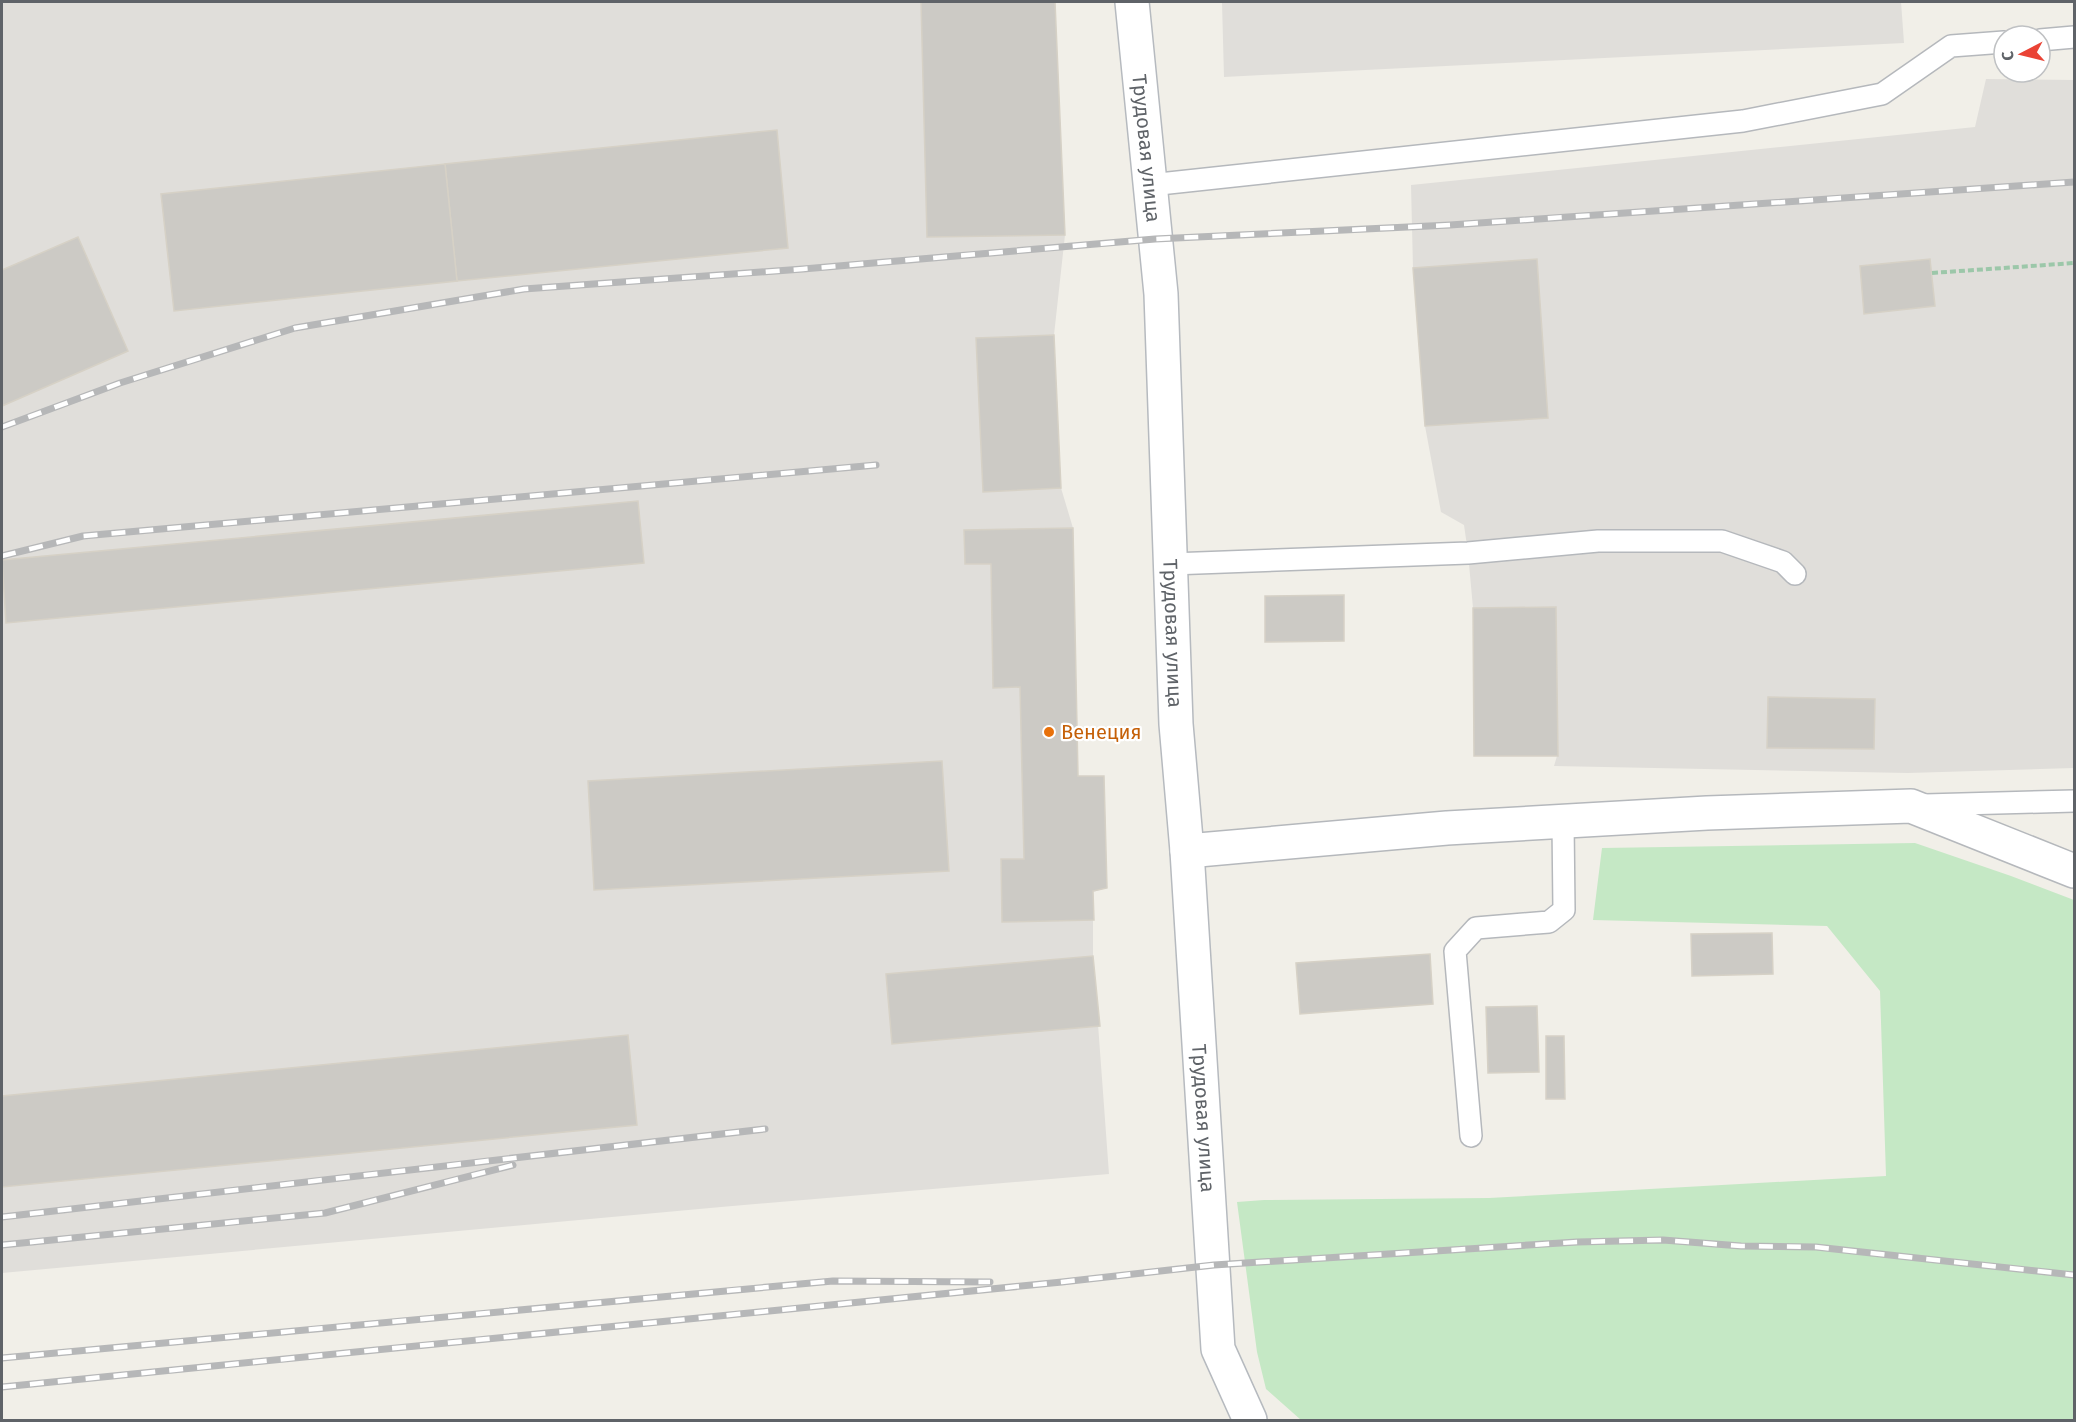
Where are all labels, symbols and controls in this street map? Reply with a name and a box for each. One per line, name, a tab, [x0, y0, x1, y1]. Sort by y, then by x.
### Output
north arrow	[1992, 24, 2052, 84]
text: С	[1998, 49, 2018, 61]
street label: Трудовая улица	[1127, 73, 1166, 223]
street label: Трудовая улица	[1158, 559, 1187, 708]
place label: Венеция	[1061, 720, 1142, 744]
marker: Венеция	[1042, 725, 1056, 739]
street label: Трудовая улица	[1187, 1043, 1220, 1193]

